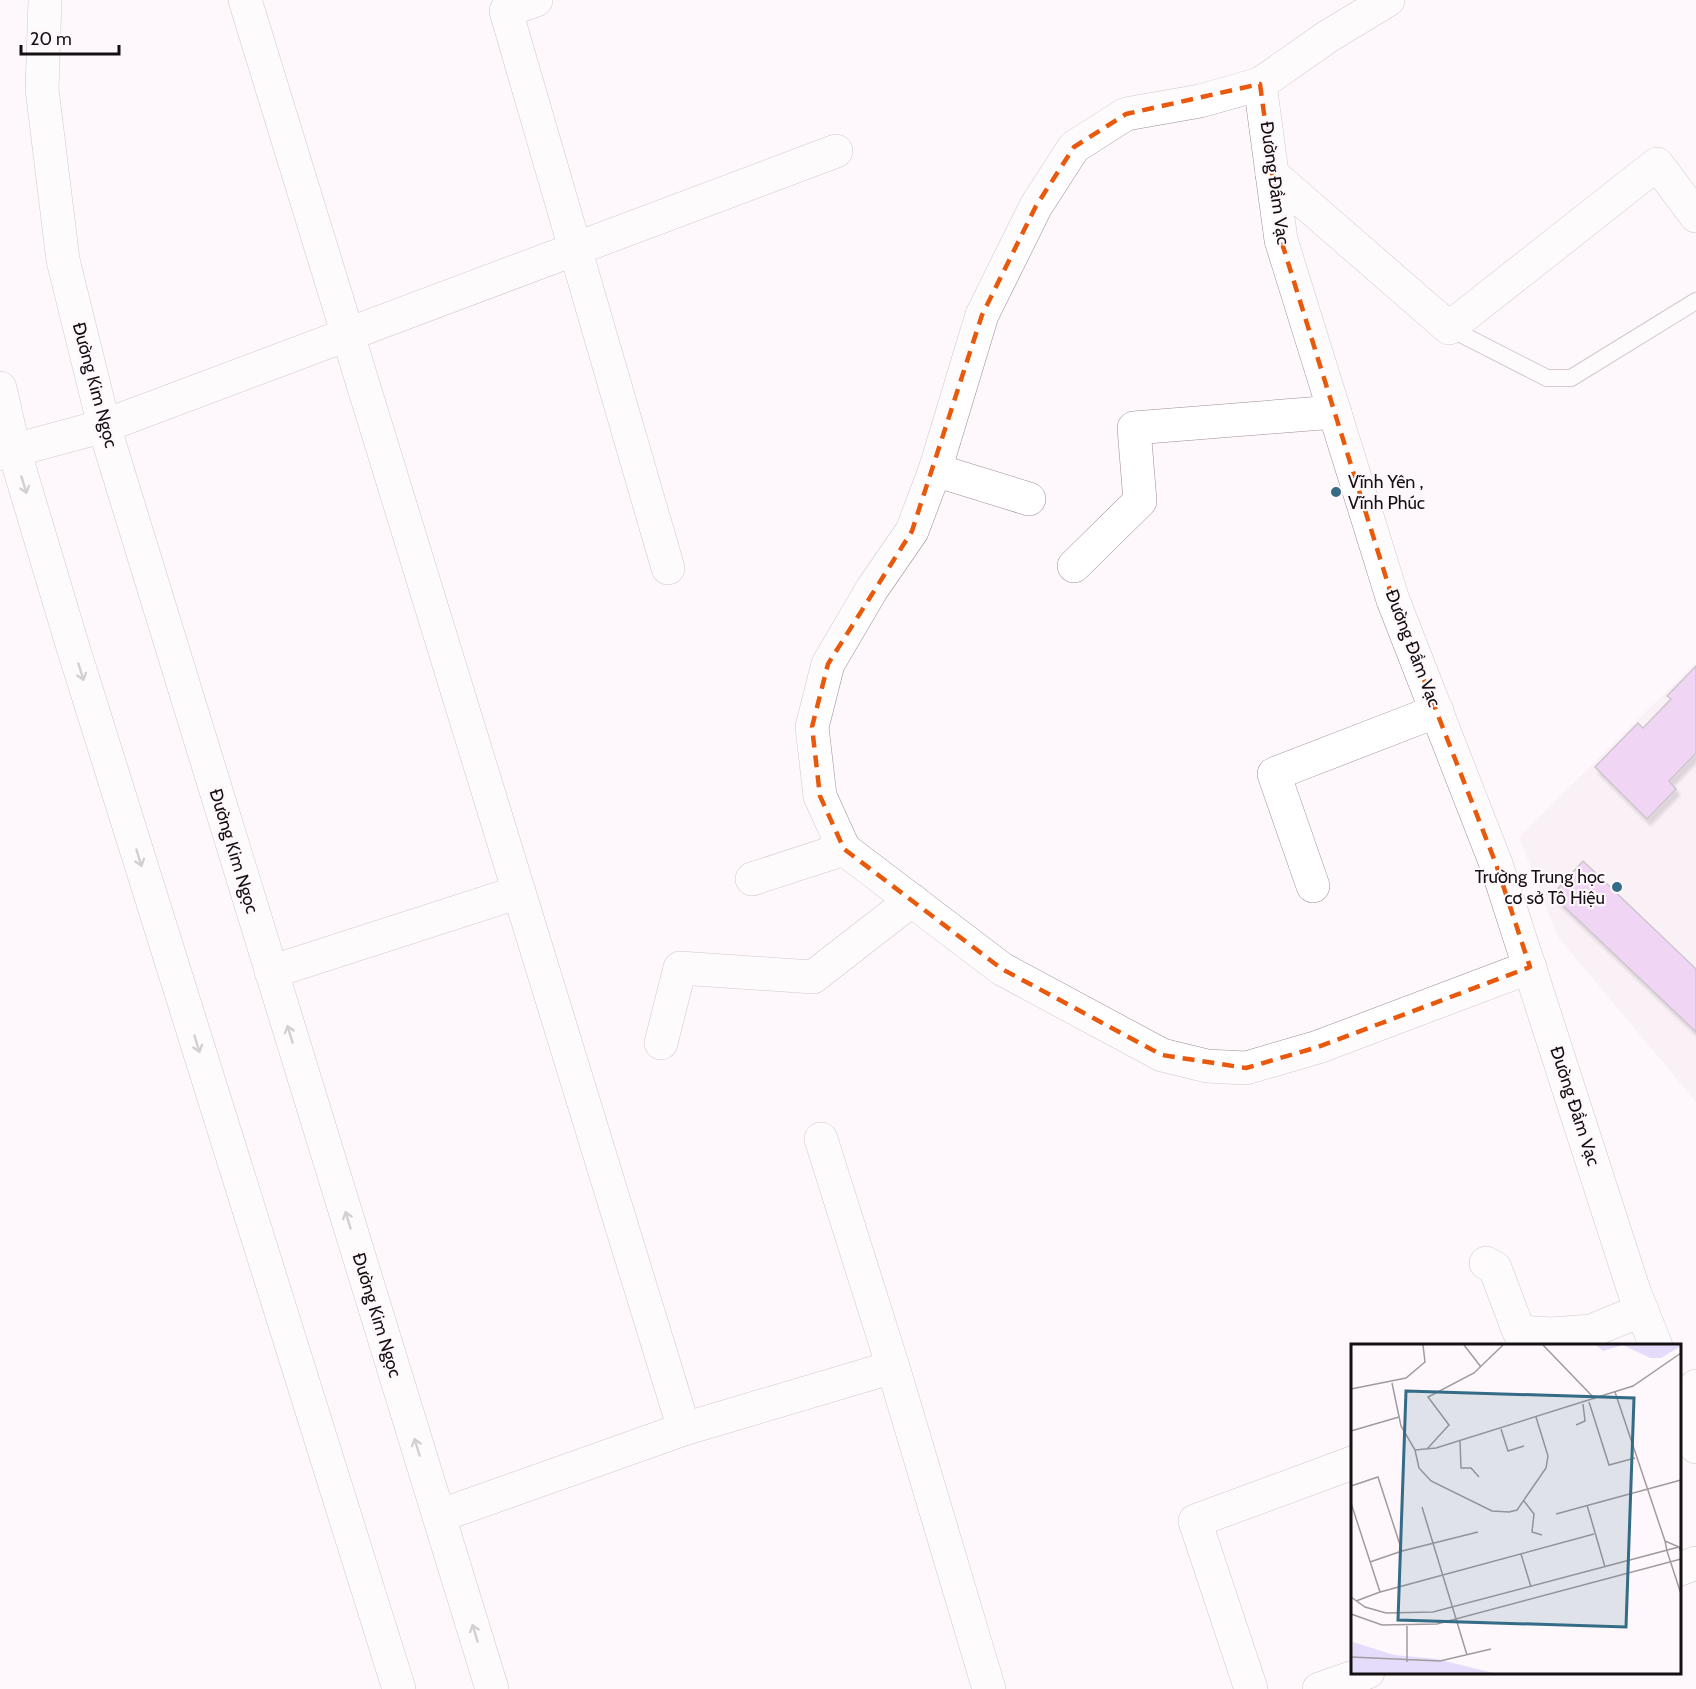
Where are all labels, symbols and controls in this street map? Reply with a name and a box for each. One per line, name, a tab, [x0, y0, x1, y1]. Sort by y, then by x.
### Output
scale bar	[21, 18, 118, 56]
text: 20 m	[30, 28, 72, 50]
street label: Đường Đầm Vạc	[1255, 120, 1295, 246]
street label: Đường Kim Ngọc	[68, 320, 122, 450]
place label: Vĩnh Yên , Vĩnh Phúc	[1348, 471, 1425, 514]
one-way arrow	[20, 475, 31, 494]
marker: Vĩnh Yên , Vĩnh Phúc	[1329, 485, 1343, 499]
street label: Đường Đầm Vạc	[1380, 586, 1446, 710]
one-way arrow	[76, 662, 87, 681]
street label: Đường Kim Ngọc	[205, 786, 263, 916]
one-way arrow	[134, 848, 145, 867]
place label: Trường Trung học cơ sở Tô Hiệu	[1475, 866, 1605, 909]
marker: Trường Trung học cơ sở Tô Hiệu	[1610, 880, 1624, 894]
one-way arrow	[284, 1025, 295, 1044]
one-way arrow	[193, 1034, 204, 1053]
street label: Đường Đầm Vạc	[1545, 1044, 1605, 1168]
one-way arrow	[342, 1211, 353, 1230]
street label: Đường Kim Ngọc	[348, 1250, 406, 1380]
inset map	[1351, 1344, 1681, 1674]
one-way arrow	[411, 1438, 422, 1457]
one-way arrow	[468, 1624, 479, 1643]

